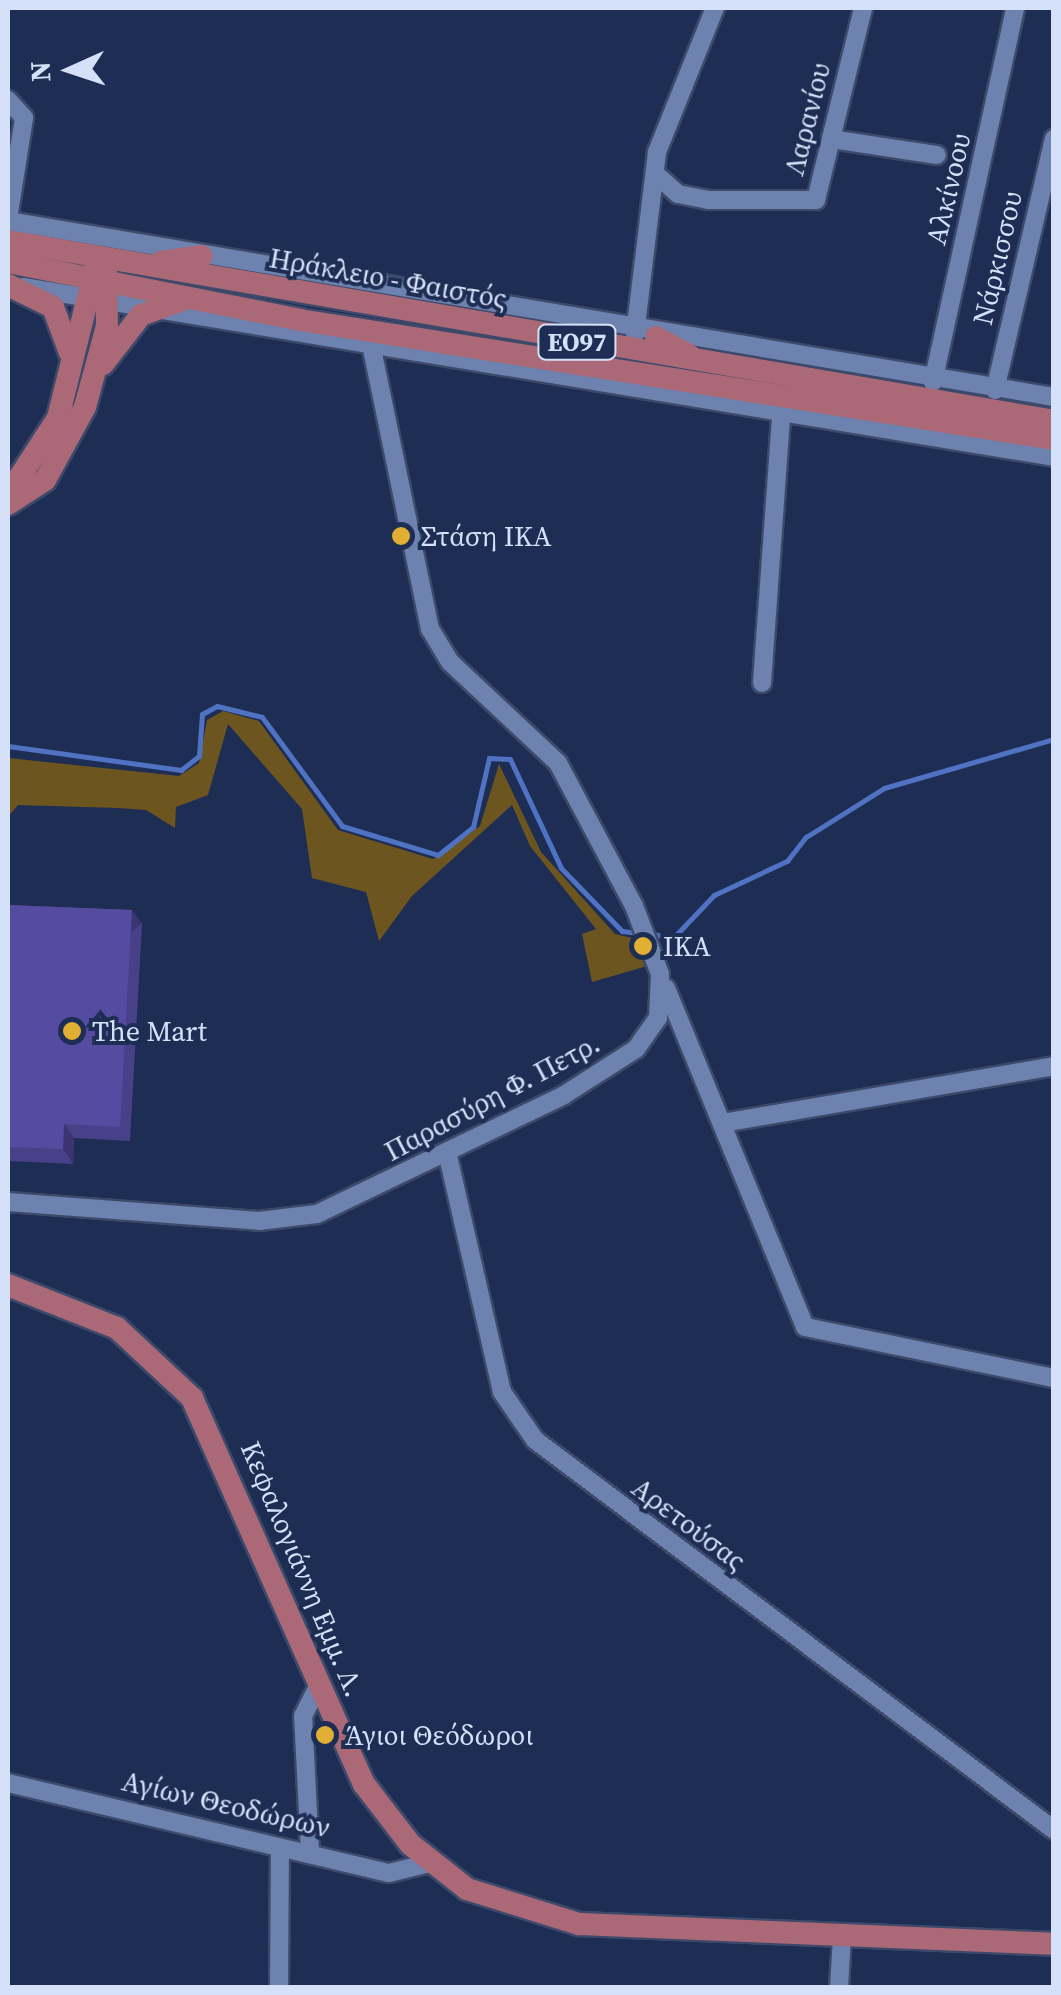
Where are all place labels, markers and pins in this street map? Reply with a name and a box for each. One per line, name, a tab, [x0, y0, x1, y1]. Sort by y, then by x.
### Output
place label: Στάση ΙΚΑ	[421, 519, 552, 553]
marker: Στάση ΙΚΑ	[390, 525, 412, 547]
place label: IKA	[663, 929, 711, 963]
marker: IKA	[632, 935, 654, 957]
place label: The Mart	[92, 1014, 207, 1048]
marker: The Mart	[61, 1020, 83, 1042]
place label: Άγιοι Θεόδωροι	[345, 1718, 533, 1752]
marker: Άγιοι Θεόδωροι	[314, 1724, 336, 1746]

